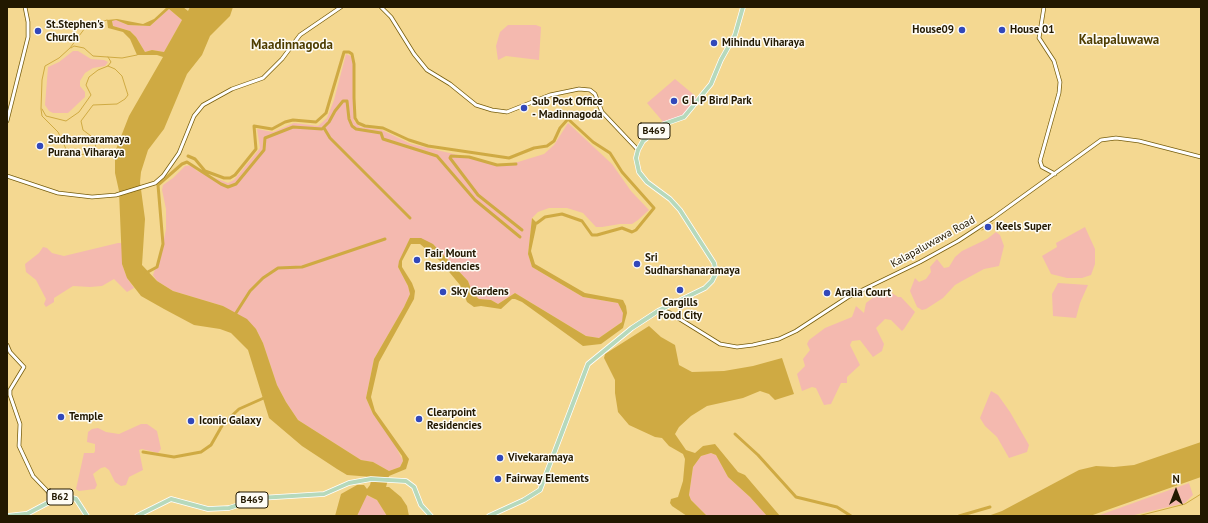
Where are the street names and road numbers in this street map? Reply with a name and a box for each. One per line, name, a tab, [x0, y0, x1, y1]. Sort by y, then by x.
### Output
road number: B469	[638, 123, 670, 139]
street label: Kalapaluwawa Road	[889, 213, 977, 271]
road number: B62	[47, 489, 73, 505]
road number: B469	[236, 492, 268, 508]

